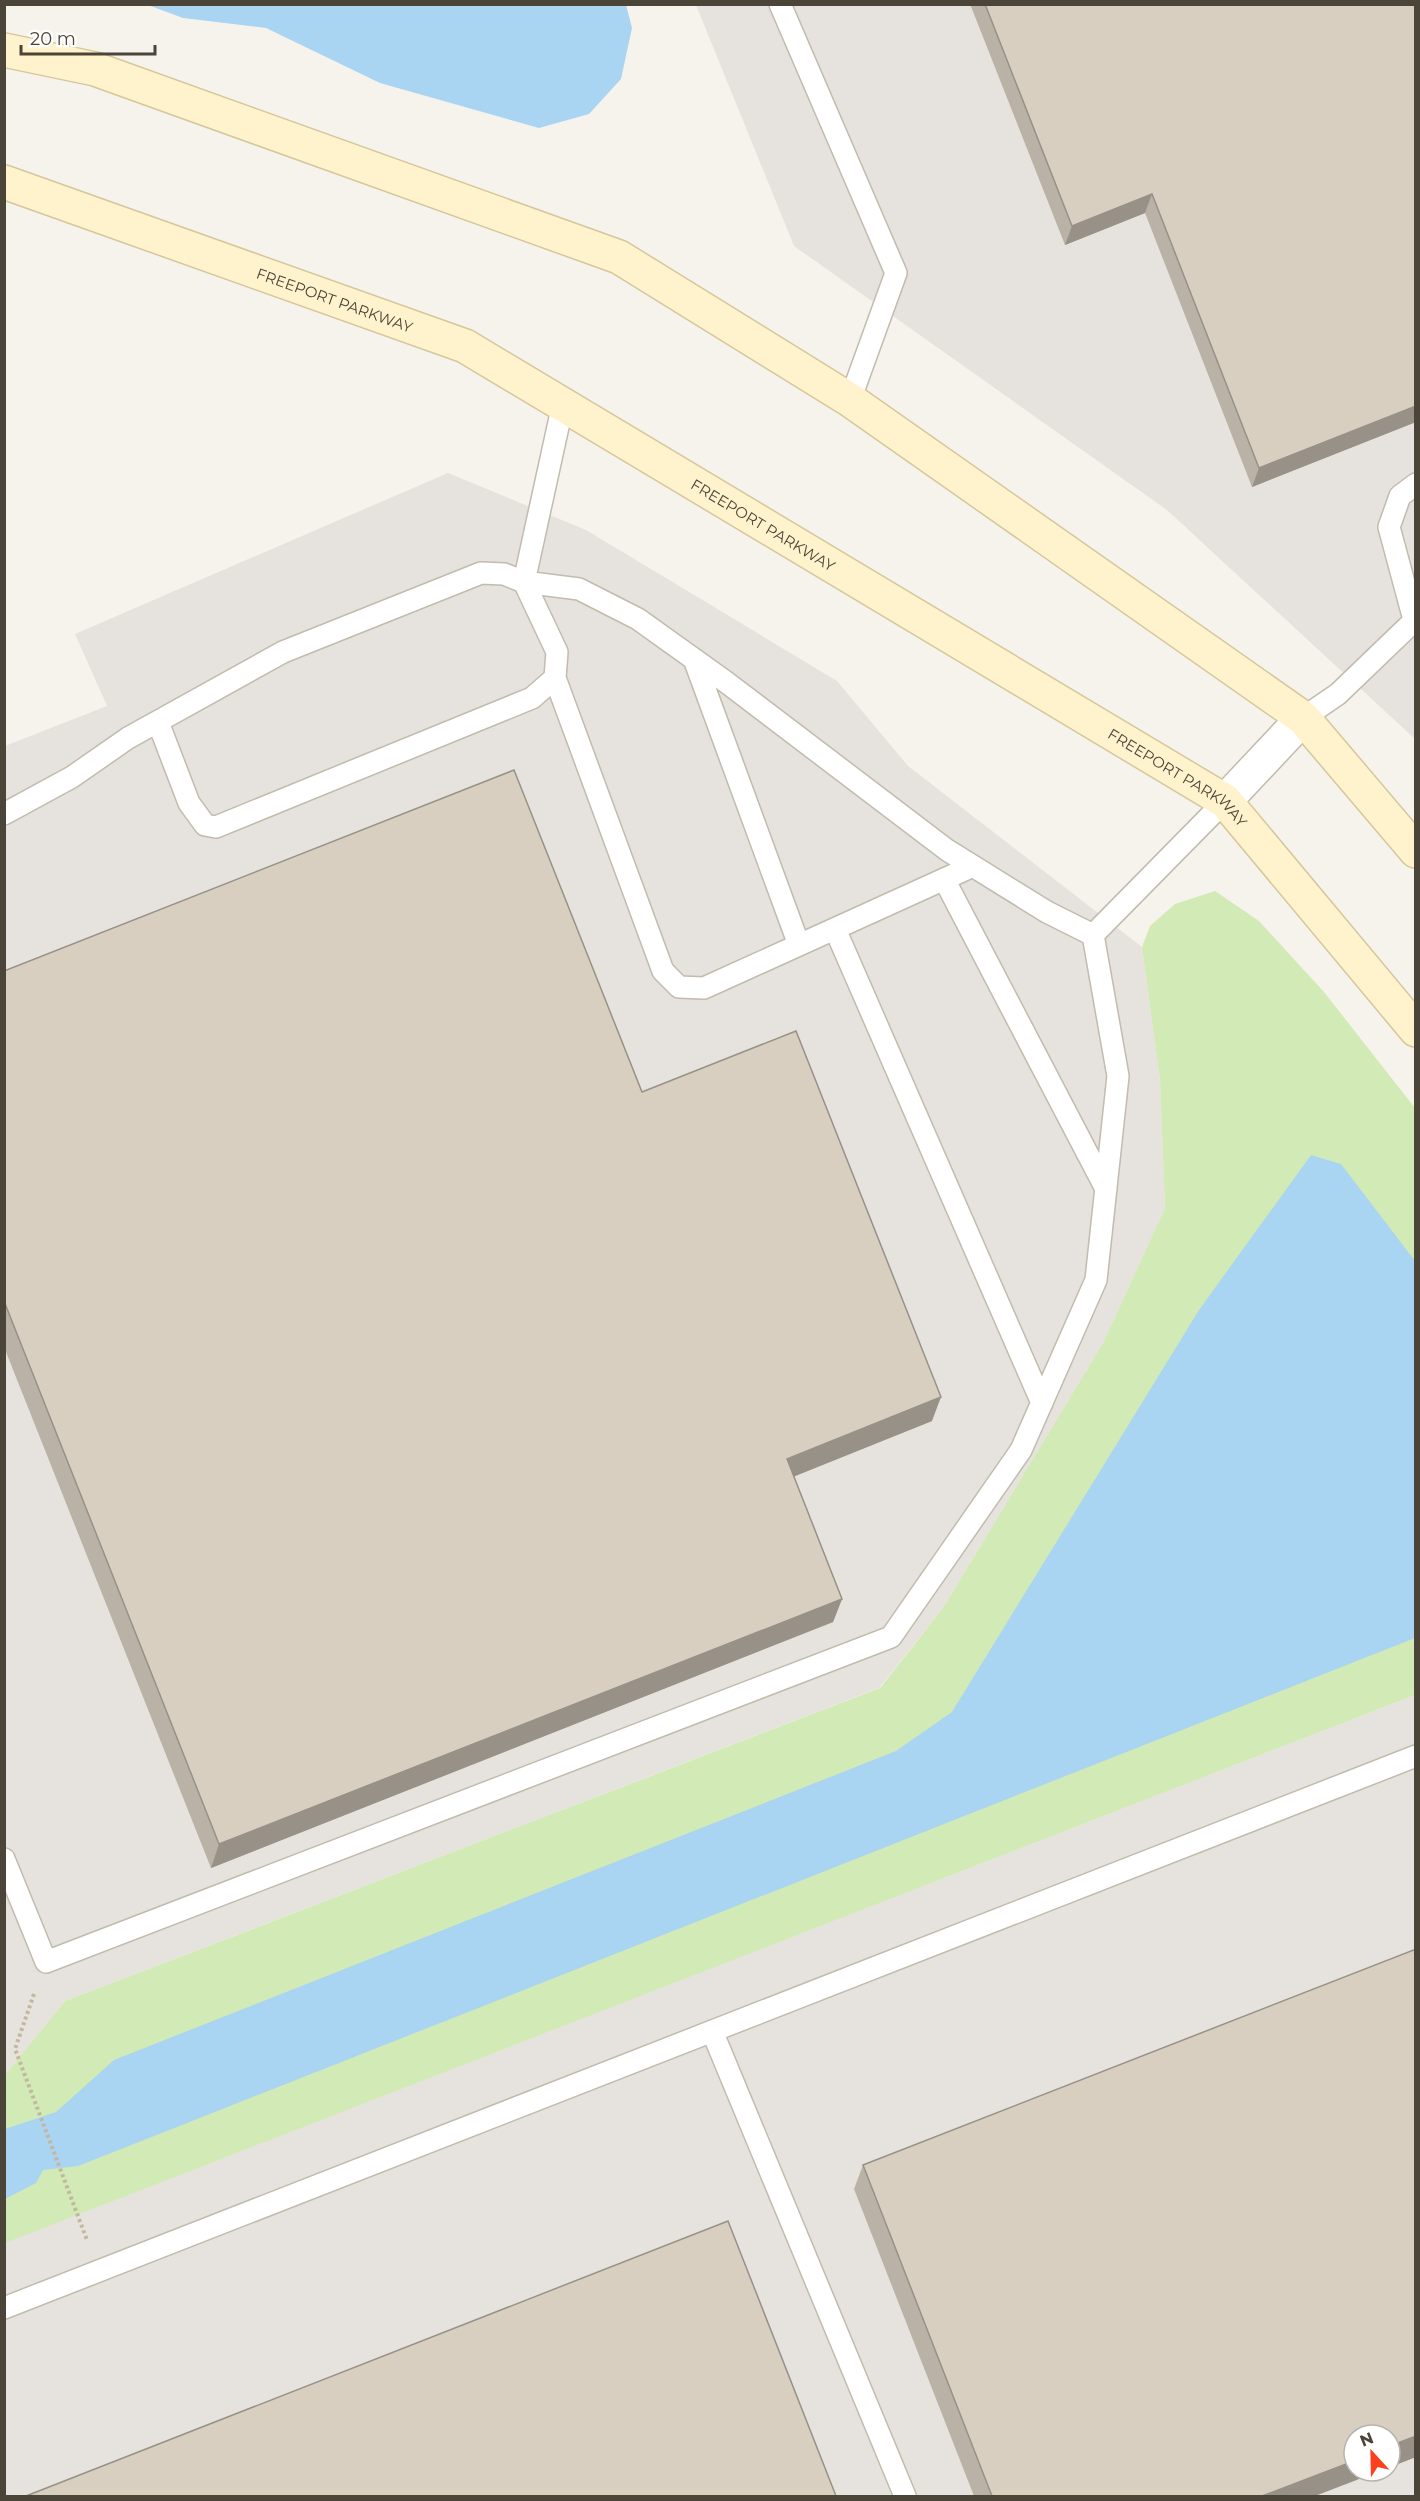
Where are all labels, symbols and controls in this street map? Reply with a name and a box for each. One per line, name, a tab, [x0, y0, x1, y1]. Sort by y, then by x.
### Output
scale bar	[21, 18, 154, 56]
text: 20 m	[30, 28, 76, 50]
street label: FREEPORT PARKWAY	[254, 263, 416, 336]
street label: FREEPORT PARKWAY	[688, 474, 839, 575]
street label: FREEPORT PARKWAY	[1105, 724, 1252, 831]
north arrow	[1342, 2423, 1402, 2483]
text: N	[1357, 2428, 1376, 2451]

